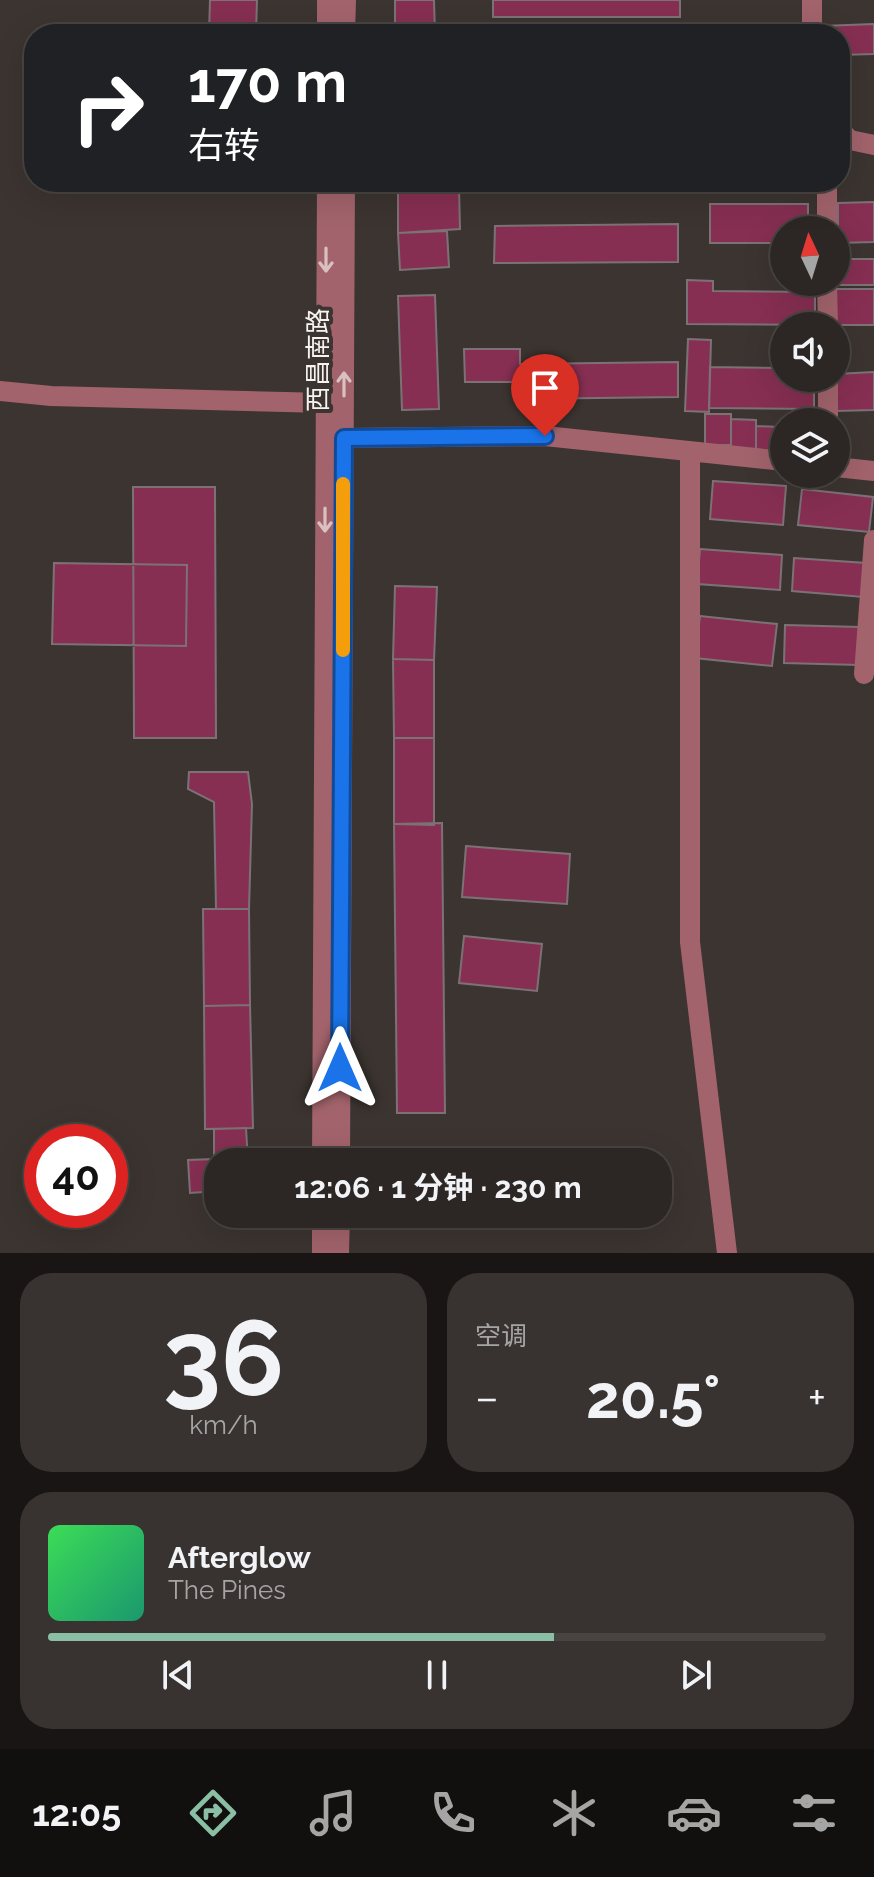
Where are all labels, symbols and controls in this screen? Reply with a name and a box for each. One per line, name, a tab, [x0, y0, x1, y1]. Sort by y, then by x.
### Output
text: 170 m	[188, 49, 347, 115]
icon: right	[56, 56, 160, 160]
text: 右转	[188, 124, 260, 166]
north arrow	[770, 216, 850, 296]
map controls	[770, 216, 850, 488]
one-way arrow	[318, 246, 334, 273]
street label: 西昌南路	[303, 308, 333, 412]
button: sound	[770, 312, 850, 392]
pin	[511, 354, 579, 436]
icon: arrive	[523, 366, 567, 410]
one-way arrow	[336, 371, 352, 398]
button: layers	[770, 408, 850, 488]
one-way arrow	[317, 506, 333, 533]
position arrow	[298, 1026, 382, 1110]
speed limit sign: 40	[24, 1124, 128, 1228]
text: 12:06 · 1 分钟 · 230 m	[294, 1170, 582, 1205]
text: 36	[163, 1297, 284, 1419]
text: 空调	[475, 1321, 527, 1351]
text: 20.5°	[586, 1362, 720, 1432]
text: −	[475, 1372, 499, 1423]
text: +	[808, 1372, 826, 1423]
text: km/h	[189, 1410, 258, 1440]
text: Afterglow	[168, 1540, 311, 1575]
text: The Pines	[168, 1575, 286, 1605]
icon: previous	[156, 1653, 200, 1697]
icon: pause	[415, 1653, 459, 1697]
icon: next	[674, 1653, 718, 1697]
icon: directions	[185, 1785, 241, 1841]
icon: music	[305, 1785, 361, 1841]
icon: phone	[425, 1785, 481, 1841]
icon: climate	[546, 1785, 602, 1841]
icon: car	[666, 1785, 722, 1841]
icon: filters	[786, 1785, 842, 1841]
text: 12:05	[32, 1792, 121, 1834]

